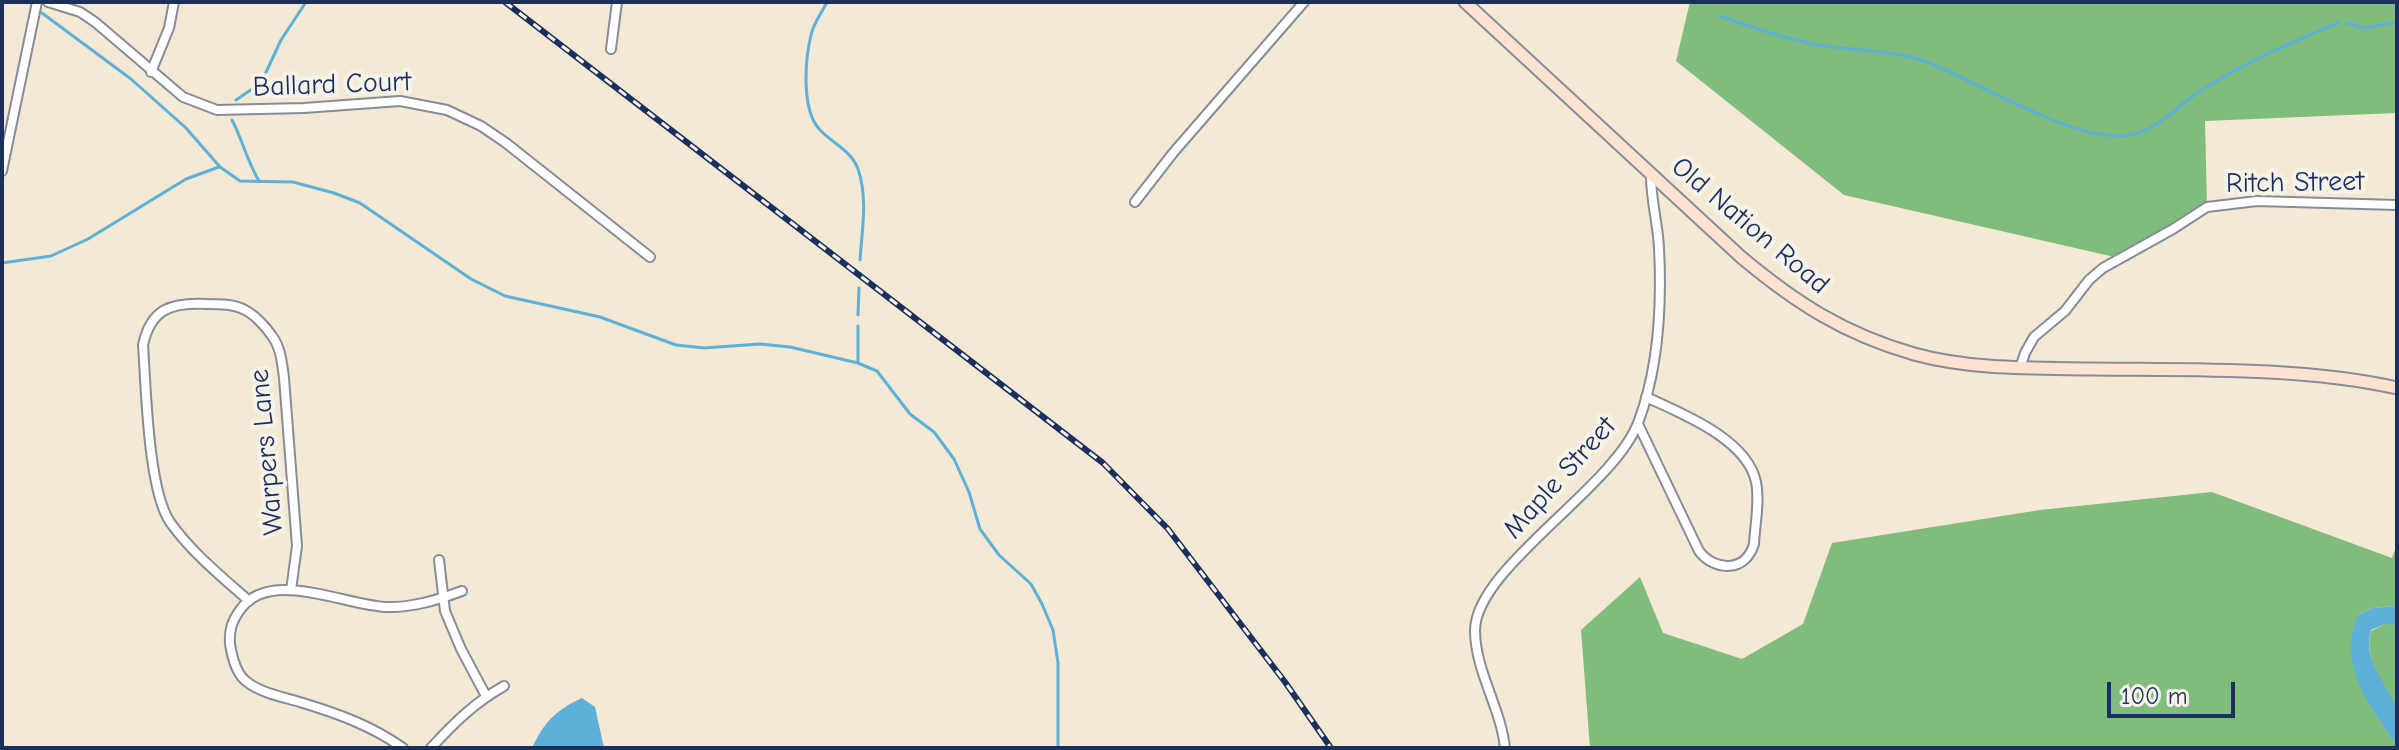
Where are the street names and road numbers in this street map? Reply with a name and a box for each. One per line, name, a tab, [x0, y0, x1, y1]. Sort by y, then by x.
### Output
street label: Ballard Court	[252, 65, 412, 105]
street label: Old Nation Road	[1664, 150, 1836, 302]
street label: Ritch Street	[2226, 165, 2364, 201]
street label: Warpers Lane	[243, 368, 291, 536]
street label: Maple Street	[1497, 410, 1623, 546]

